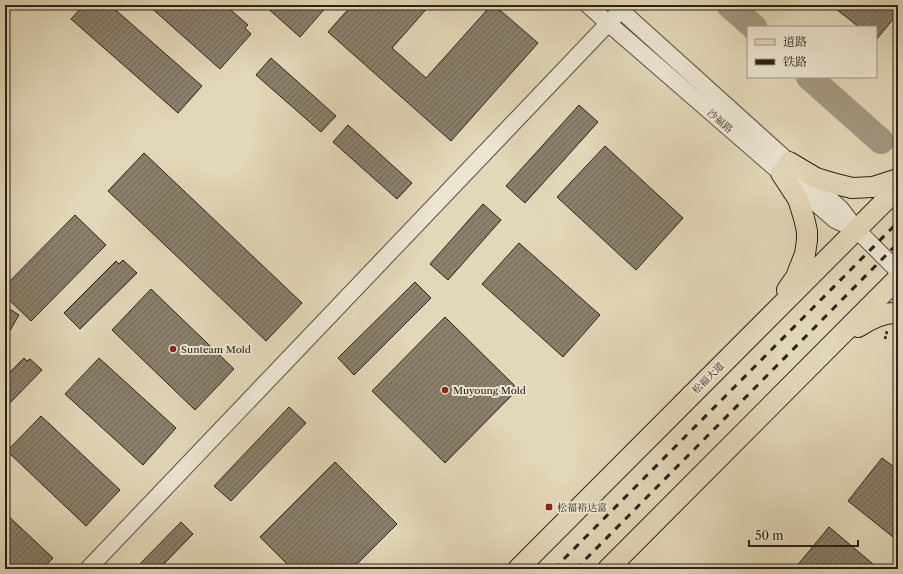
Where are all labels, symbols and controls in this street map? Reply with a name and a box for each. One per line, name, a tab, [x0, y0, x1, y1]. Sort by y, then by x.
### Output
legend	[747, 26, 877, 78]
text: 道路	[783, 34, 807, 49]
text: 铁路	[783, 54, 807, 69]
street label: 沙福路	[704, 106, 736, 136]
place label: Sunteam Mold	[181, 343, 251, 356]
marker: Sunteam Mold	[168, 344, 178, 354]
street label: 松福大道	[689, 359, 727, 397]
place label: Muyoung Mold	[453, 384, 526, 397]
marker: Muyoung Mold	[440, 385, 450, 395]
place label: 松福裕达富	[557, 501, 607, 514]
marker: 松福裕达富	[544, 502, 554, 512]
scale bar	[749, 522, 858, 548]
text: 50 m	[755, 528, 784, 543]

